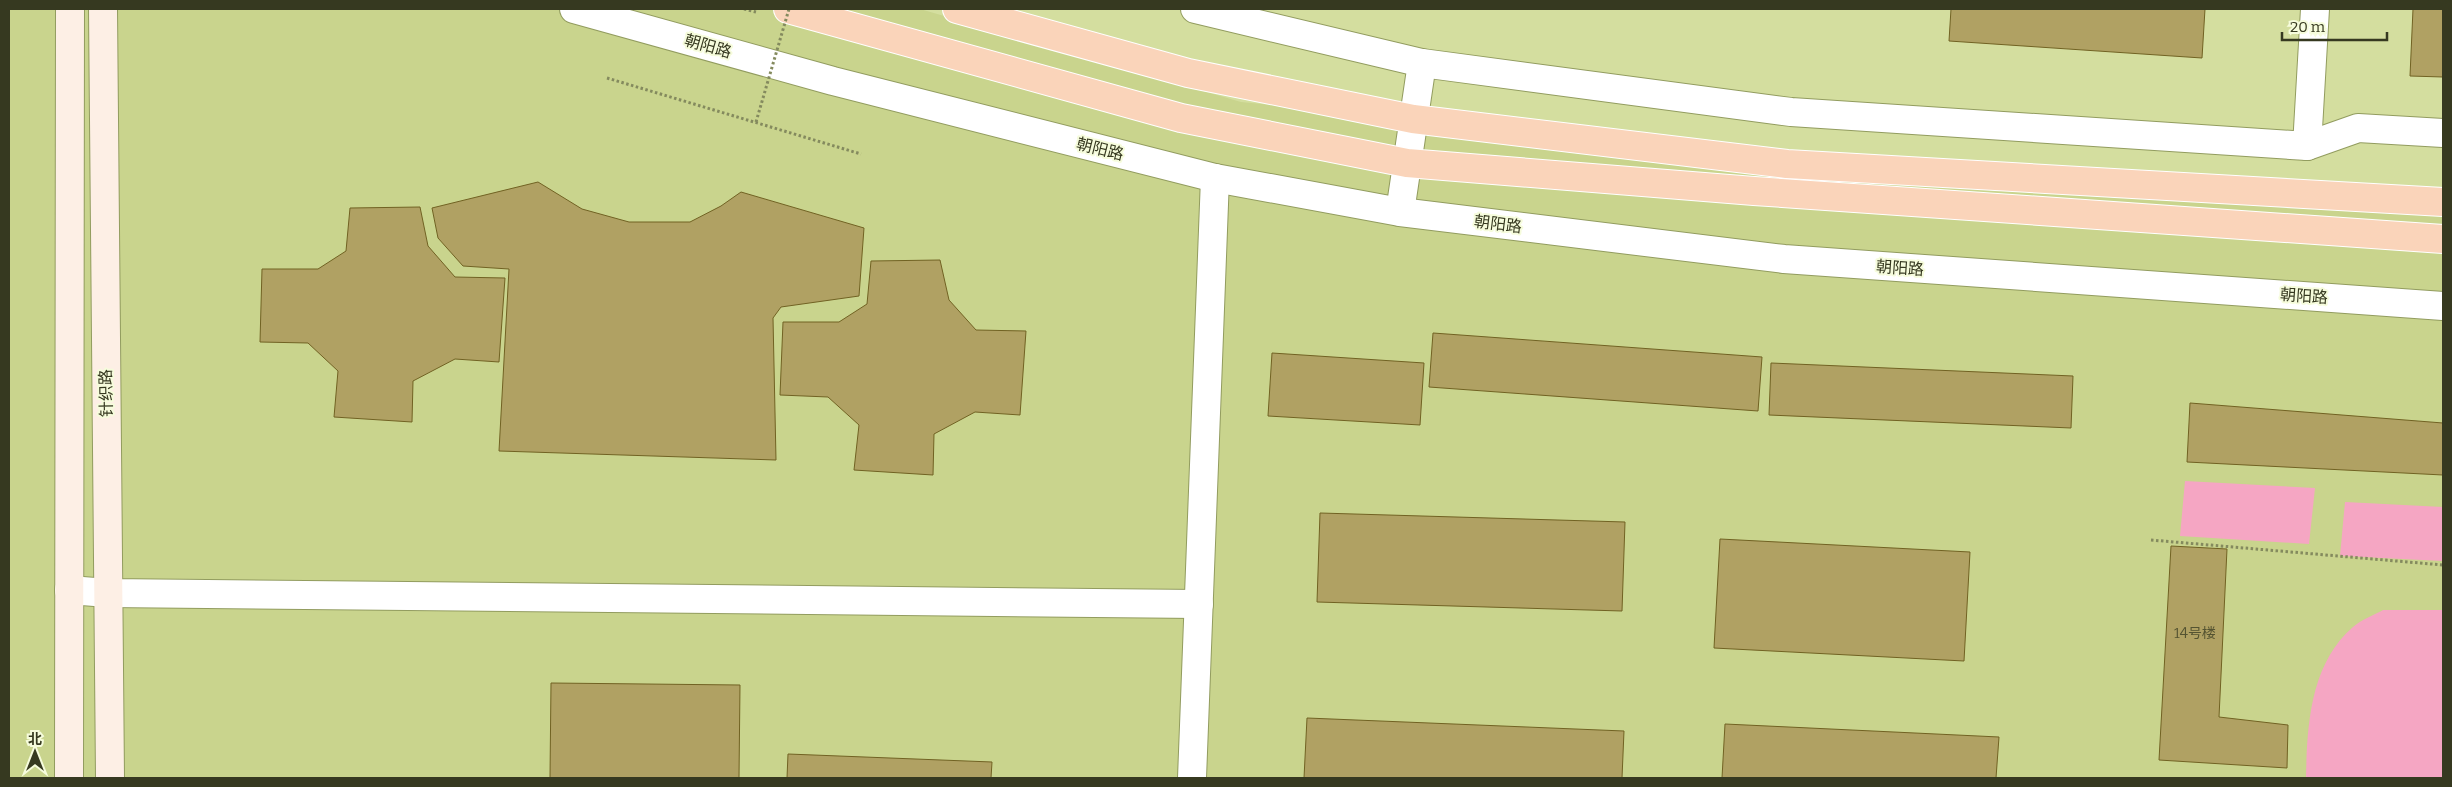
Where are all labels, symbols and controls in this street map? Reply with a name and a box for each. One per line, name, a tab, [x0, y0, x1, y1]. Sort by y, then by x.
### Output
scale bar	[2282, 10, 2387, 42]
text: 20 m	[2290, 18, 2326, 36]
street label: 朝阳路	[682, 30, 734, 62]
street label: 朝阳路	[1074, 134, 1126, 164]
street label: 朝阳路	[1473, 212, 1523, 236]
street label: 朝阳路	[1875, 257, 1925, 279]
street label: 朝阳路	[2279, 285, 2329, 307]
street label: 针织路	[96, 369, 116, 417]
house number: 14号楼	[2174, 625, 2216, 642]
north arrow	[10, 727, 60, 777]
text: 北	[28, 731, 42, 748]

